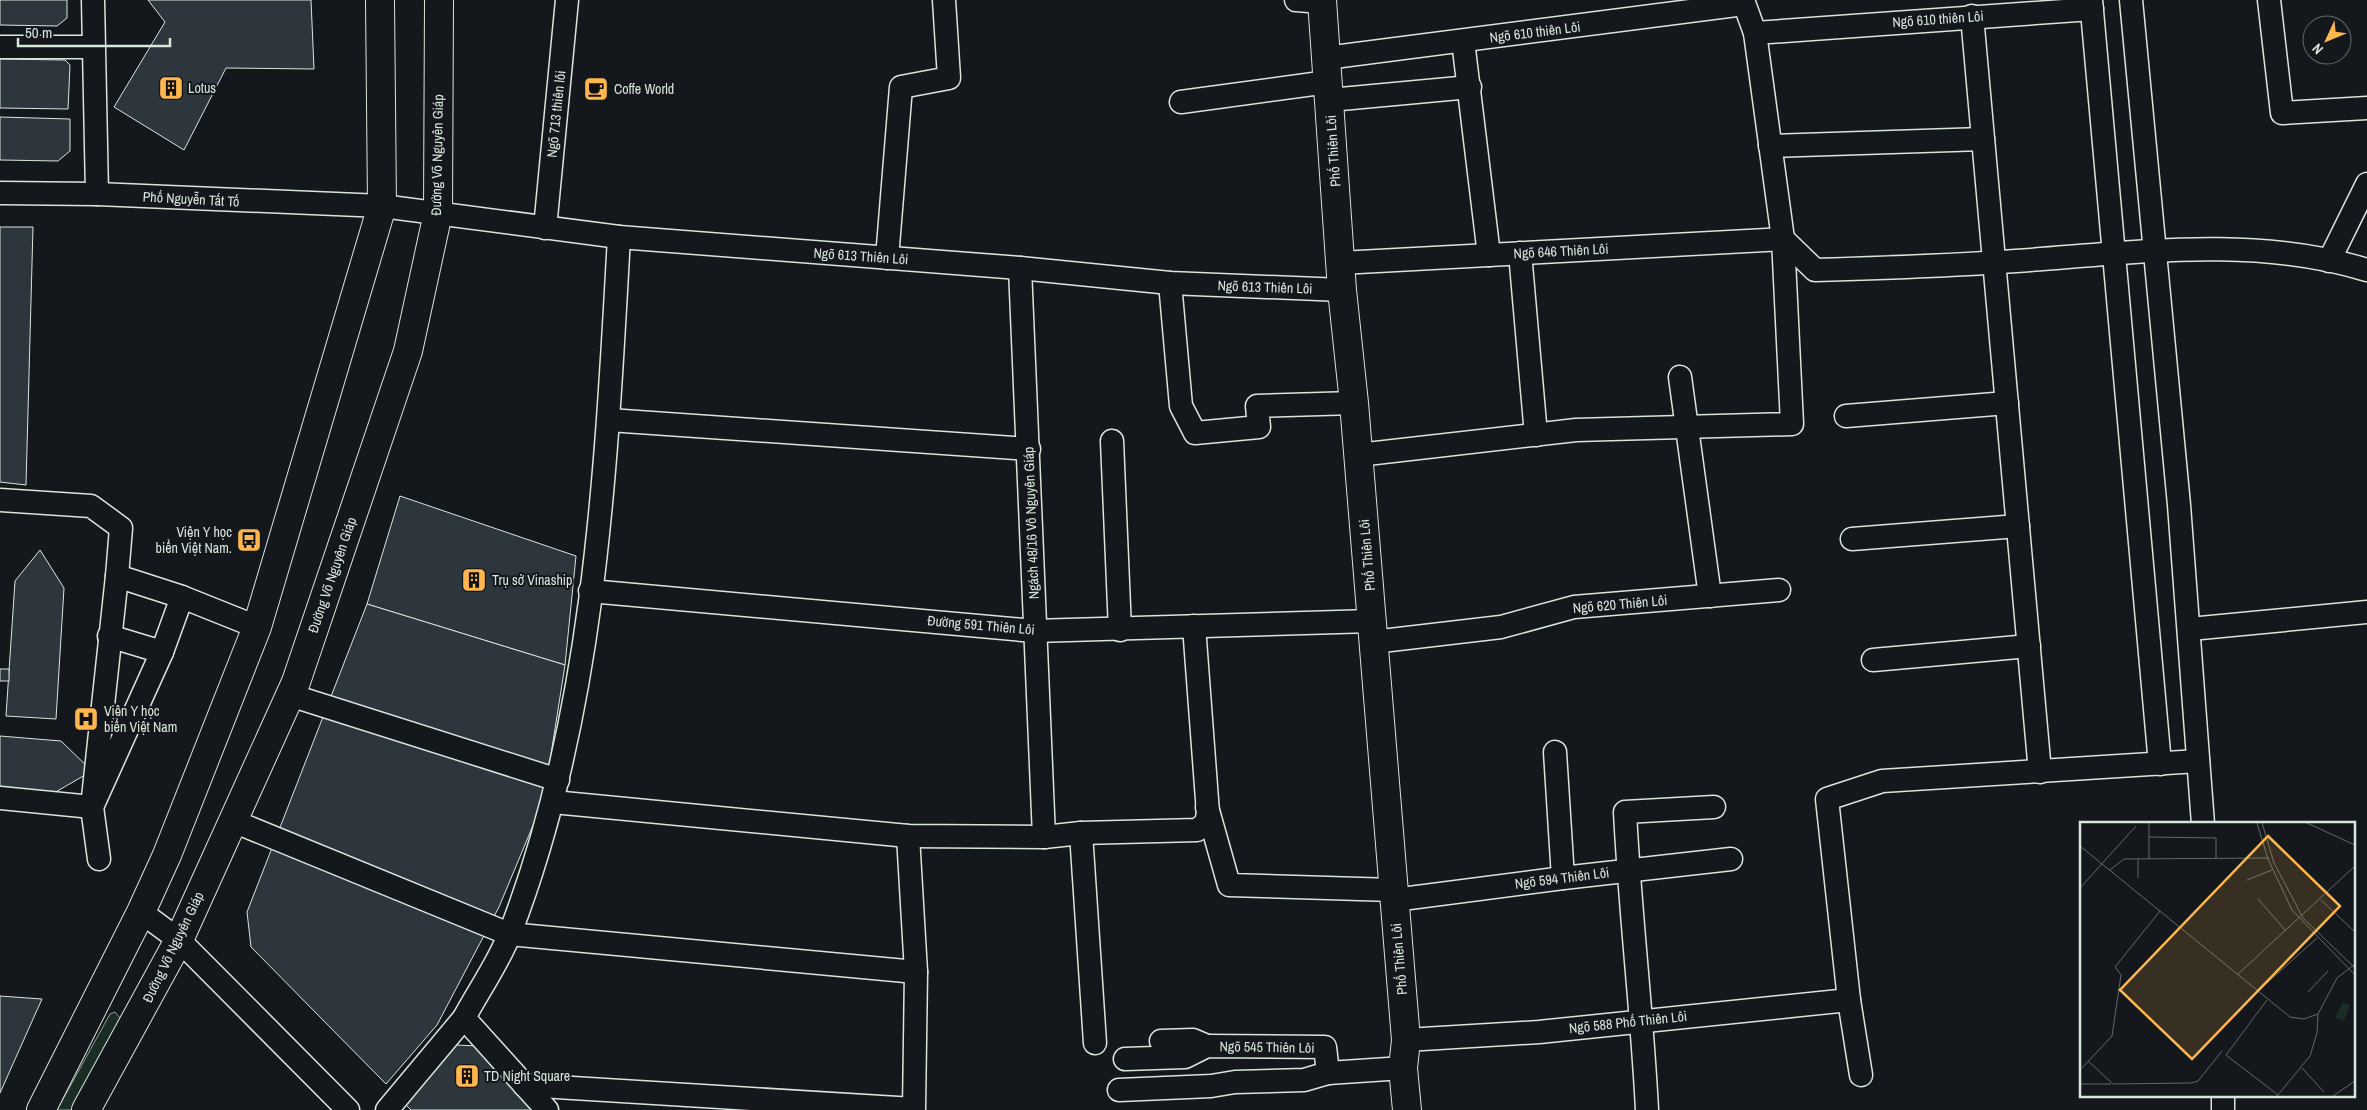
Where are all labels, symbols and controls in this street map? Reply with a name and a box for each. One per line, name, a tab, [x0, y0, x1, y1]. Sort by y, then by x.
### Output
street label: Ngõ 610 thiên Lôi	[1892, 7, 1984, 31]
scale bar	[18, 15, 170, 47]
north arrow	[2302, 15, 2352, 65]
street label: Ngõ 610 thiên Lôi	[1489, 18, 1581, 46]
text: 50 m	[25, 22, 52, 43]
text: N	[2308, 40, 2327, 58]
street label: Ngõ 713 thiên lôi	[542, 70, 570, 158]
building icon: Lotus	[158, 75, 184, 101]
cafe icon: Coffe World	[583, 76, 609, 102]
place label: Lotus	[188, 79, 216, 97]
place label: Coffe World	[614, 80, 674, 98]
street label: Đường Võ Nguyên Giáp	[427, 94, 447, 216]
street label: Phố Thiên Lôi	[1322, 114, 1344, 188]
street label: Phố Nguyễn Tất Tố	[142, 187, 240, 211]
street label: Ngõ 646 Thiên Lôi	[1513, 240, 1609, 262]
street label: Ngõ 613 Thiên Lôi	[813, 244, 909, 268]
street label: Ngõ 613 Thiên Lôi	[1217, 276, 1313, 298]
street label: Ngách 48/16 Vô Nguyên Giáp	[1019, 446, 1043, 600]
street label: Đường Võ Nguyên Giáp	[304, 515, 360, 635]
street label: Phố Thiên Lôi	[1355, 518, 1379, 592]
place label: Viện Y học biển Việt Nam.	[156, 523, 232, 557]
bus stop icon: Viện Y học biển Việt Nam.	[236, 527, 262, 553]
building icon: Trụ sở Vinaship	[461, 567, 487, 593]
place label: Trụ sở Vinaship	[492, 571, 572, 589]
street label: Ngõ 620 Thiên Lôi	[1572, 591, 1668, 617]
street label: Đường 591 Thiên Lôi	[927, 611, 1035, 639]
place label: Viện Y học biển Việt Nam	[104, 702, 177, 736]
hospital icon: Viện Y học biển Việt Nam	[73, 706, 99, 732]
inset map	[2080, 822, 2354, 1098]
street label: Ngõ 594 Thiên Lôi	[1514, 863, 1610, 893]
street label: Đường Võ Nguyên Giáp	[138, 889, 208, 1005]
street label: Phố Thiên Lôi	[1387, 922, 1411, 996]
street label: Ngõ 588 Phố Thiên Lôi	[1568, 1007, 1688, 1037]
street label: Ngõ 545 Thiên Lôi	[1219, 1037, 1315, 1057]
building icon: TD Night Square	[454, 1063, 480, 1089]
place label: TD Night Square	[484, 1067, 570, 1085]

